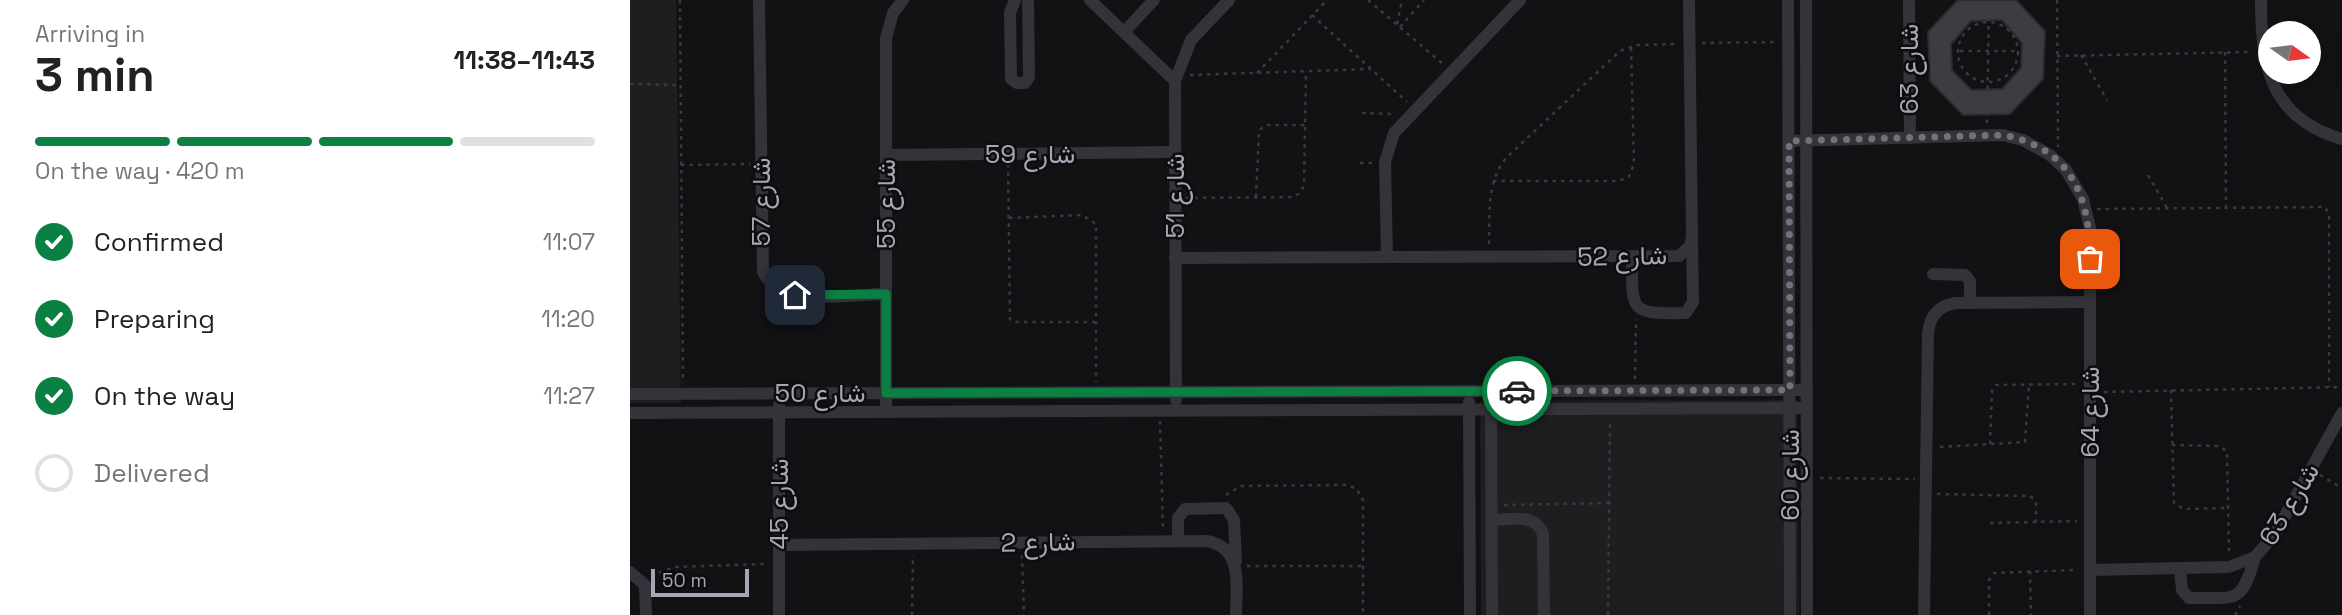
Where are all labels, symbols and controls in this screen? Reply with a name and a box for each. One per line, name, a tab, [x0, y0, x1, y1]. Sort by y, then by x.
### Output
text: Arriving in	[35, 19, 145, 49]
north arrow	[2258, 21, 2320, 84]
map controls	[2258, 21, 2321, 84]
street label: شارع 63	[1892, 24, 1927, 114]
text: 11:38–11:43	[454, 43, 595, 77]
text: 3 min	[35, 46, 155, 104]
street label: شارع 59	[985, 137, 1075, 172]
street label: شارع 51	[1158, 153, 1193, 239]
text: On the way · 420 m	[35, 156, 245, 186]
street label: شارع 57	[744, 158, 779, 246]
street label: شارع 55	[869, 159, 904, 249]
icon: check	[35, 223, 73, 261]
text: Confirmed	[94, 225, 224, 259]
text: 11:07	[543, 227, 595, 257]
pin	[2060, 229, 2120, 289]
street label: شارع 52	[1577, 238, 1667, 275]
icon: bag	[2071, 240, 2109, 278]
pin	[765, 265, 825, 325]
icon: home	[776, 276, 814, 314]
icon: check	[35, 300, 73, 338]
text: Preparing	[94, 302, 215, 336]
text: 11:20	[541, 304, 595, 334]
courier	[1482, 356, 1552, 426]
street label: شارع 64	[2073, 366, 2108, 458]
icon: car	[1498, 372, 1536, 410]
street label: شارع 50	[774, 376, 866, 411]
icon: check	[35, 377, 73, 415]
text: On the way	[94, 379, 235, 413]
text: 11:27	[543, 381, 595, 411]
street label: شارع 60	[1773, 429, 1808, 521]
text: Delivered	[94, 456, 210, 490]
street label: شارع 63	[2251, 456, 2328, 552]
street label: شارع 45	[762, 459, 797, 549]
street label: شارع 2	[1000, 524, 1076, 561]
scale bar	[651, 566, 749, 598]
text: 50 m	[662, 568, 707, 593]

